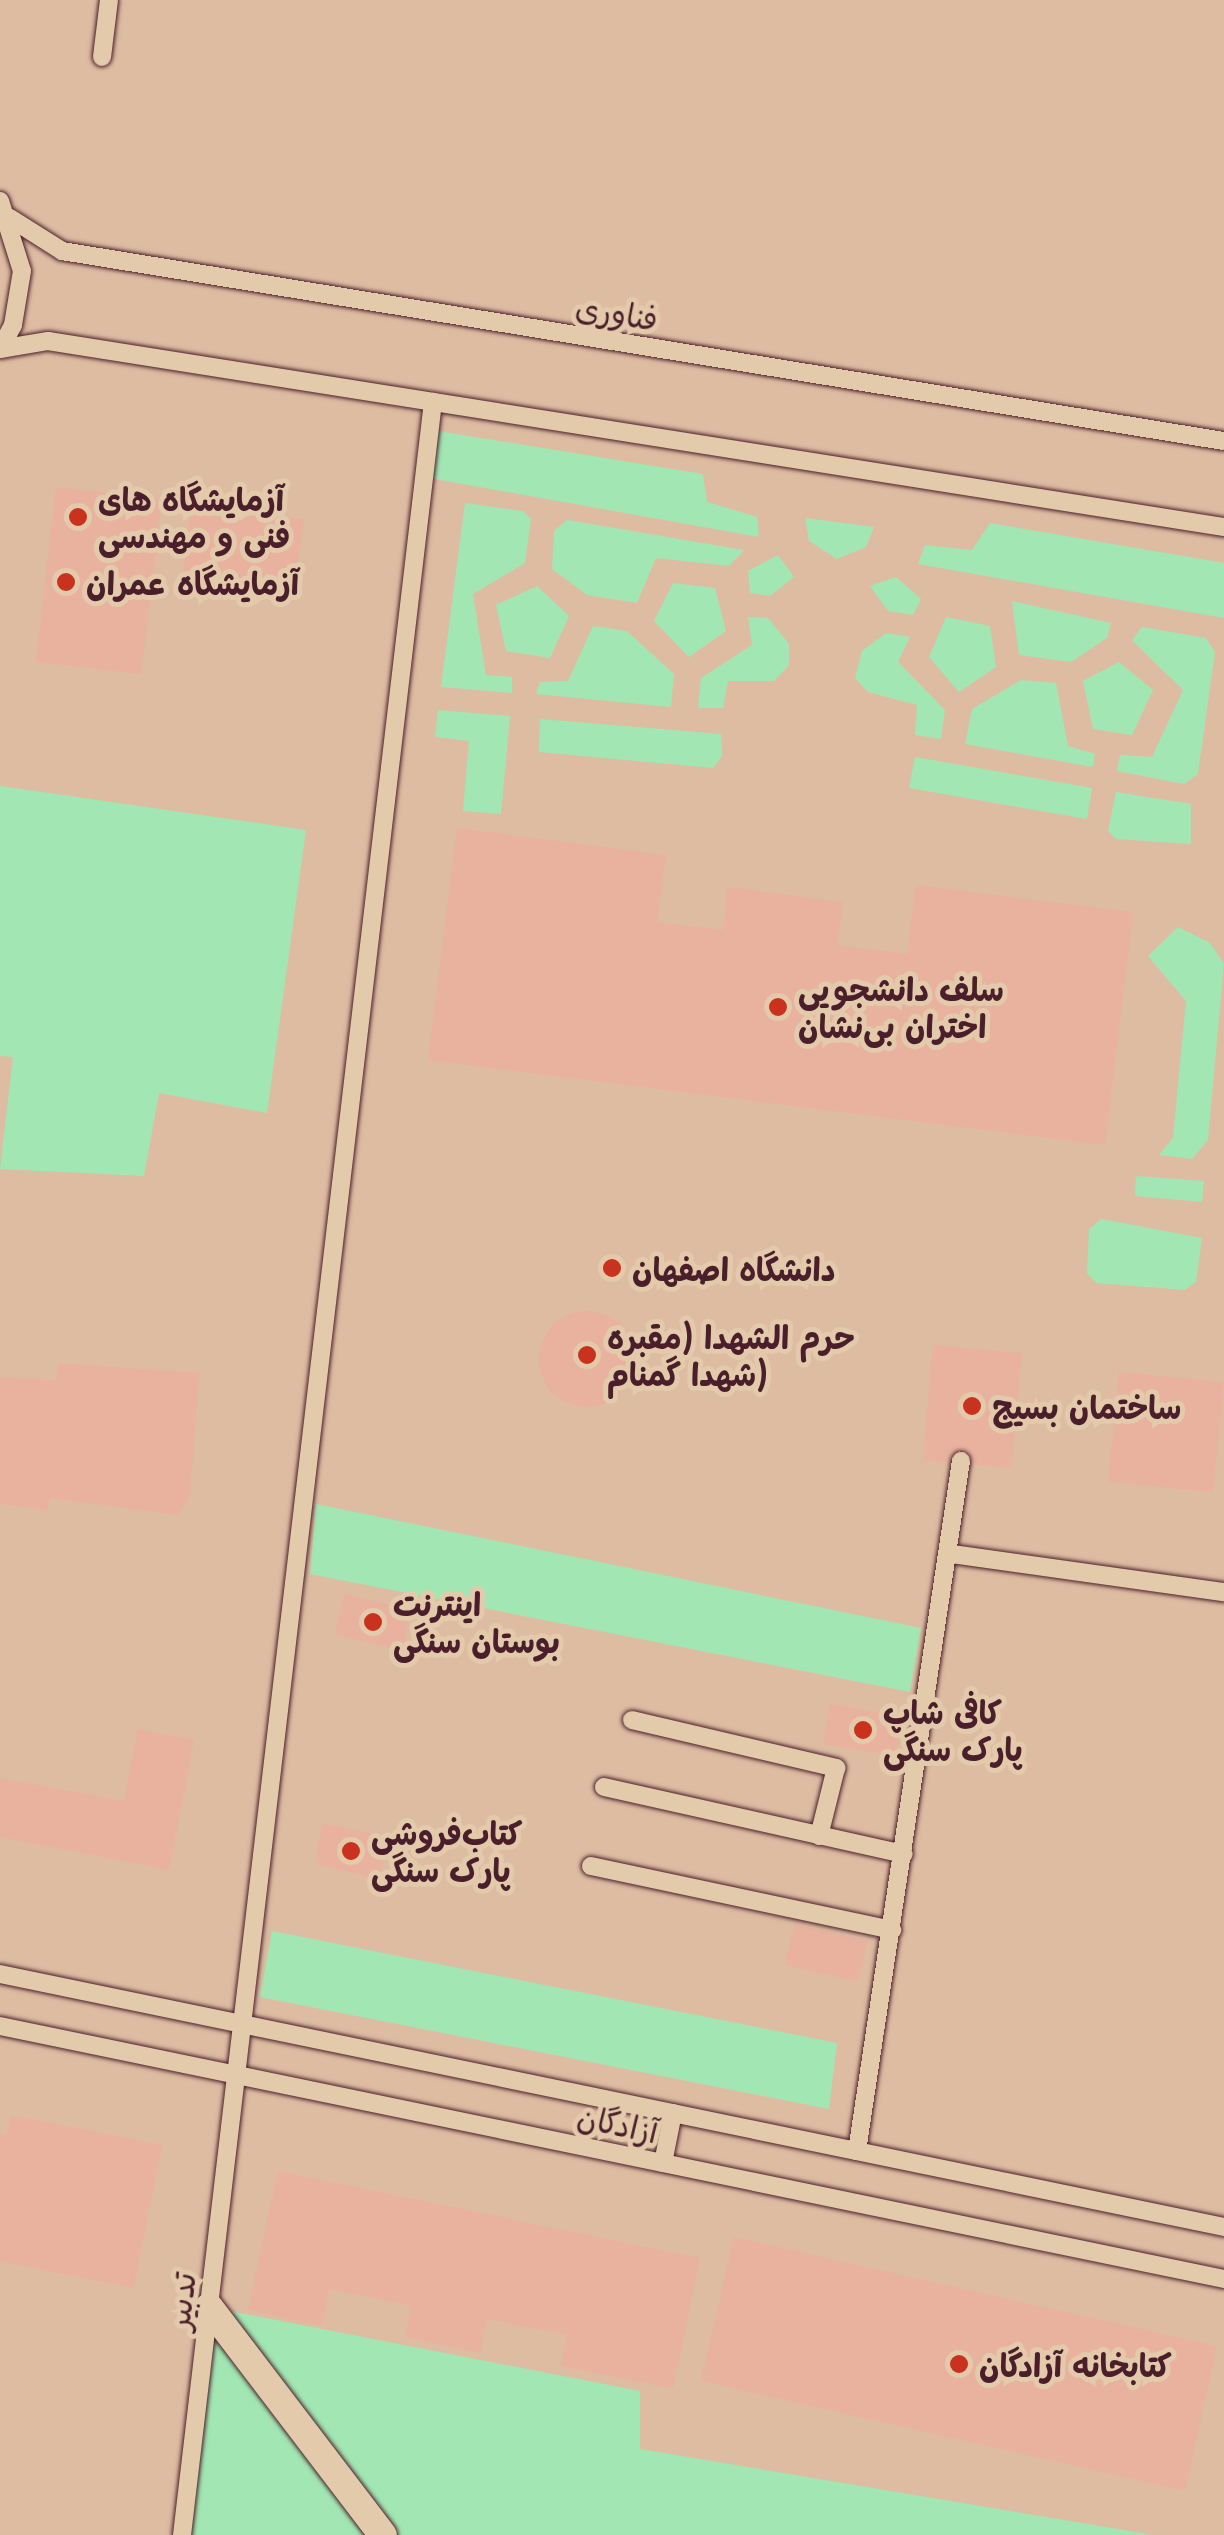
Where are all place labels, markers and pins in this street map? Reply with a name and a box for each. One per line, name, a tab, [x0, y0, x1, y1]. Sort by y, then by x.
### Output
place label: آزمایشگاه های فنی و مهندسی	[98, 480, 290, 555]
marker: آزمایشگاه های فنی و مهندسی	[67, 506, 89, 528]
place label: آزمایشگاه عمران	[86, 563, 299, 601]
marker: آزمایشگاه عمران	[55, 571, 77, 593]
place label: سلف دانشجویی اختران بی‌نشان	[798, 970, 1004, 1045]
marker: سلف دانشجویی اختران بی‌نشان	[767, 996, 789, 1018]
place label: دانشگاه اصفهان	[632, 1249, 836, 1287]
marker: دانشگاه اصفهان	[601, 1257, 623, 1279]
place label: حرم الشهدا (مقبره شهدا گمنام)	[607, 1318, 855, 1393]
marker: حرم الشهدا (مقبره شهدا گمنام)	[576, 1344, 598, 1366]
place label: ساختمان بسیج	[992, 1387, 1181, 1425]
marker: ساختمان بسیج	[961, 1395, 983, 1417]
place label: اینترنت بوستان سنگی	[393, 1585, 560, 1660]
marker: اینترنت بوستان سنگی	[362, 1611, 384, 1633]
place label: کافی شاپ پارک سنگی	[883, 1693, 1023, 1768]
marker: کافی شاپ پارک سنگی	[852, 1719, 874, 1741]
place label: کتاب‌فروشی پارک سنگی	[371, 1814, 522, 1889]
marker: کتاب‌فروشی پارک سنگی	[340, 1840, 362, 1862]
place label: کتابخانه آزادگان	[979, 2345, 1172, 2383]
marker: کتابخانه آزادگان	[948, 2353, 970, 2375]

